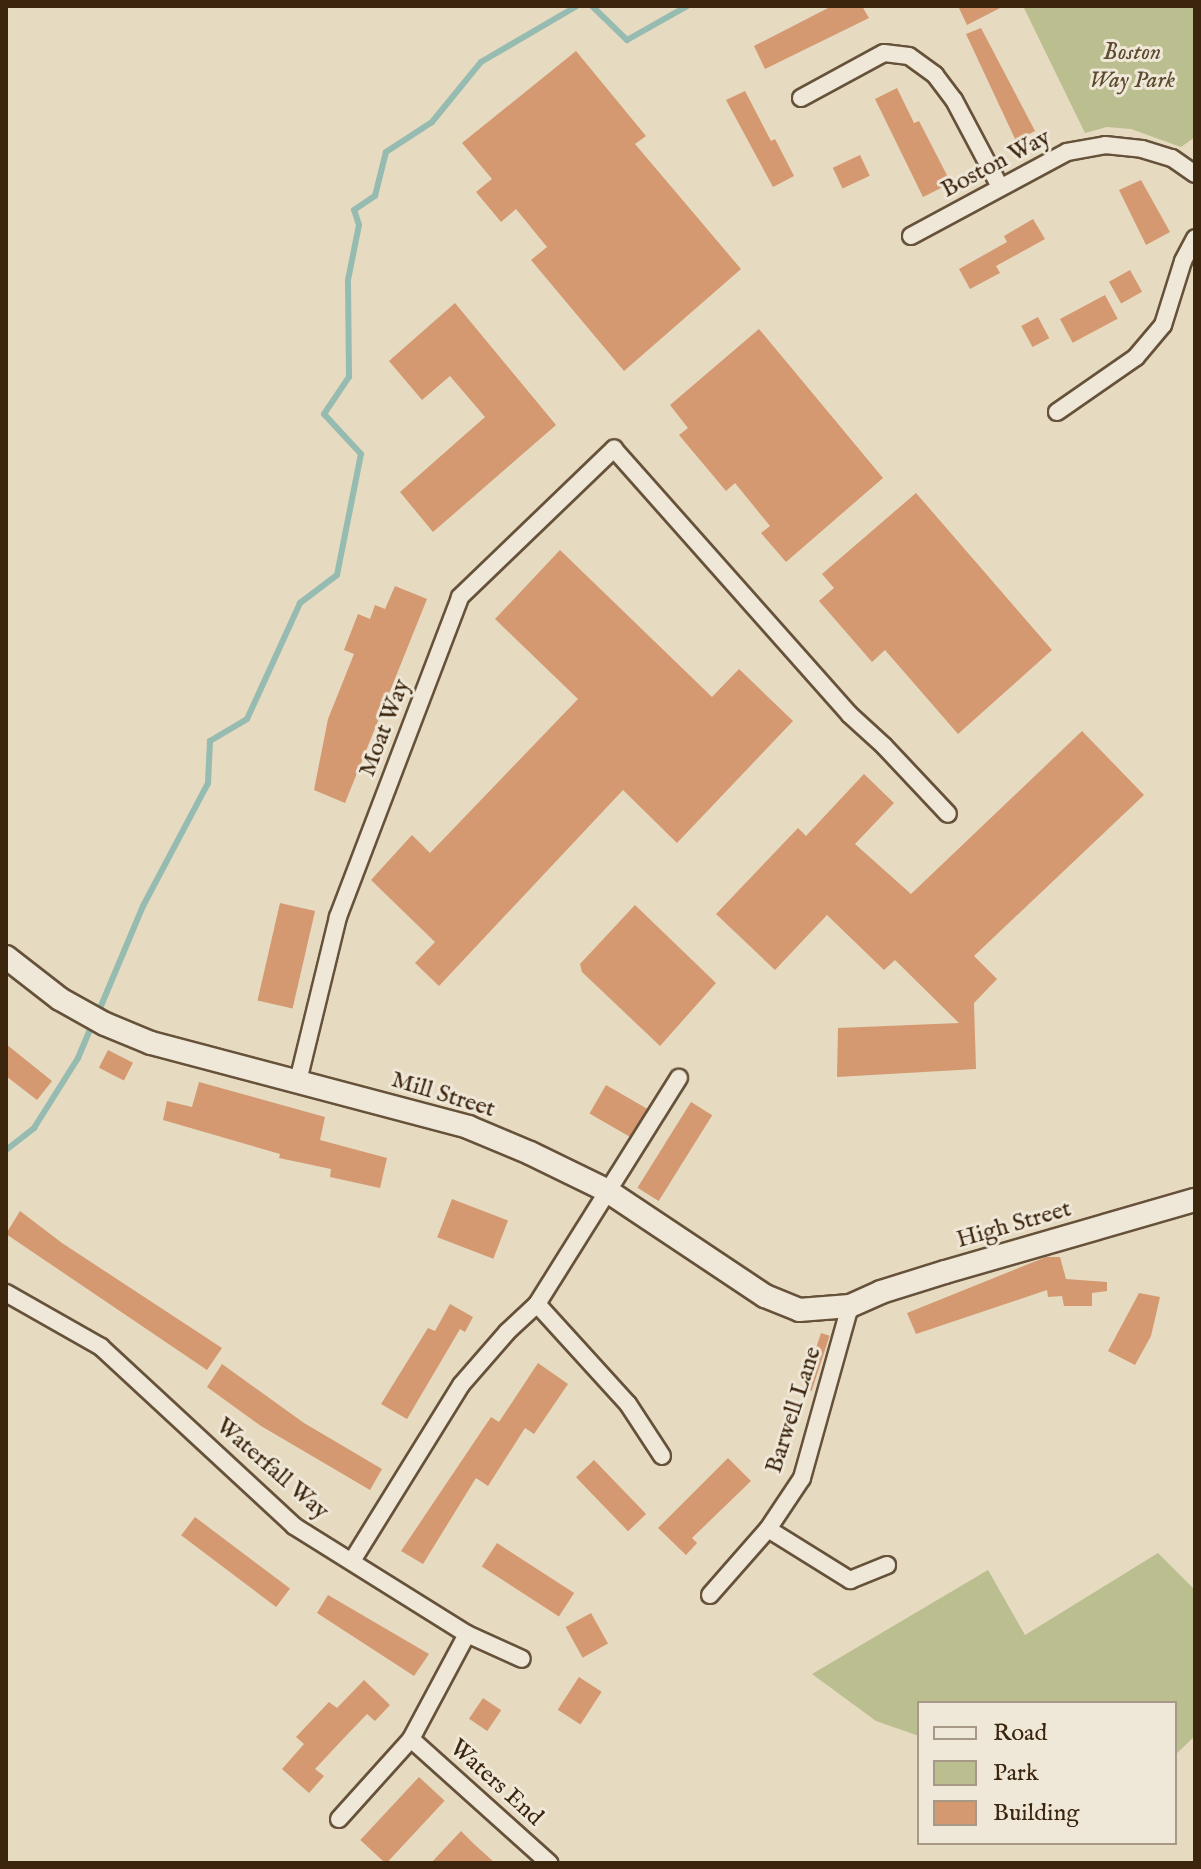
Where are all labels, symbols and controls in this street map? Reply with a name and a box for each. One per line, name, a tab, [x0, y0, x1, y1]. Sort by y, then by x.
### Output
park label: Boston Way Park	[1089, 39, 1175, 95]
street label: Boston Way	[936, 123, 1056, 205]
street label: Moat Way	[353, 675, 417, 781]
street label: Mill Street	[388, 1066, 498, 1124]
street label: High Street	[953, 1195, 1075, 1255]
street label: Barwell Lane	[760, 1343, 828, 1477]
street label: Waterfall Way	[209, 1412, 335, 1526]
legend	[917, 1701, 1177, 1845]
text: Road	[993, 1718, 1047, 1749]
street label: Waters End	[443, 1734, 549, 1832]
text: Park	[993, 1758, 1039, 1789]
text: Building	[993, 1798, 1079, 1829]

